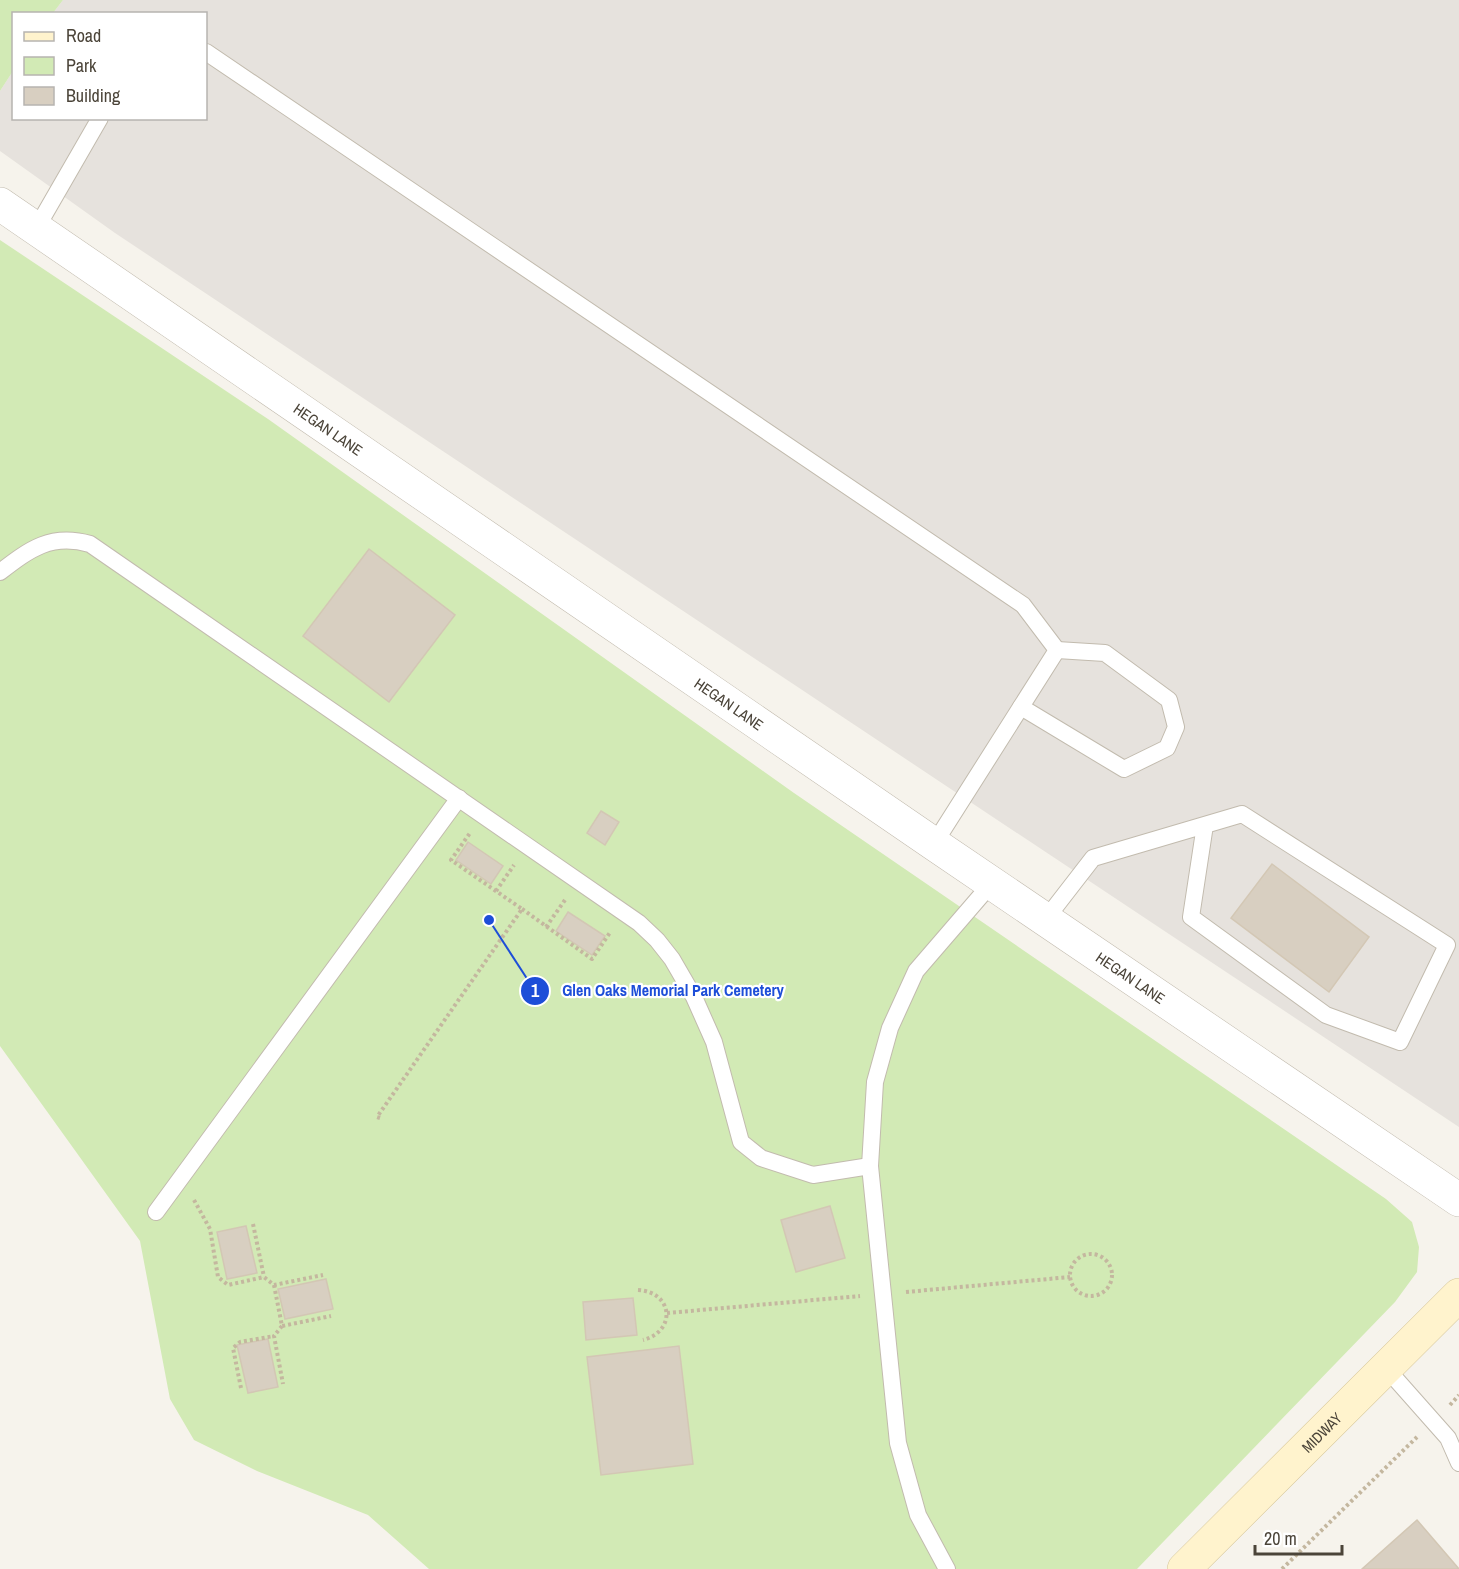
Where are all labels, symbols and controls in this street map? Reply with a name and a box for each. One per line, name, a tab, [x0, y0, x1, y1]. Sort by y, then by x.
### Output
legend	[12, 12, 207, 120]
text: Road	[66, 23, 101, 48]
text: Park	[66, 53, 97, 78]
text: Building	[66, 83, 121, 108]
street label: HEGAN LANE	[290, 398, 367, 460]
street label: HEGAN LANE	[691, 673, 768, 735]
street label: HEGAN LANE	[1092, 946, 1170, 1008]
callout: Glen Oaks Memorial Park Cemetery	[520, 974, 796, 1008]
text: 1	[531, 978, 540, 1003]
text: Glen Oaks Memorial Park Cemetery	[562, 979, 785, 1001]
street label: MIDWAY	[1297, 1407, 1347, 1457]
scale bar	[1255, 1518, 1342, 1556]
text: 20 m	[1264, 1526, 1297, 1551]

